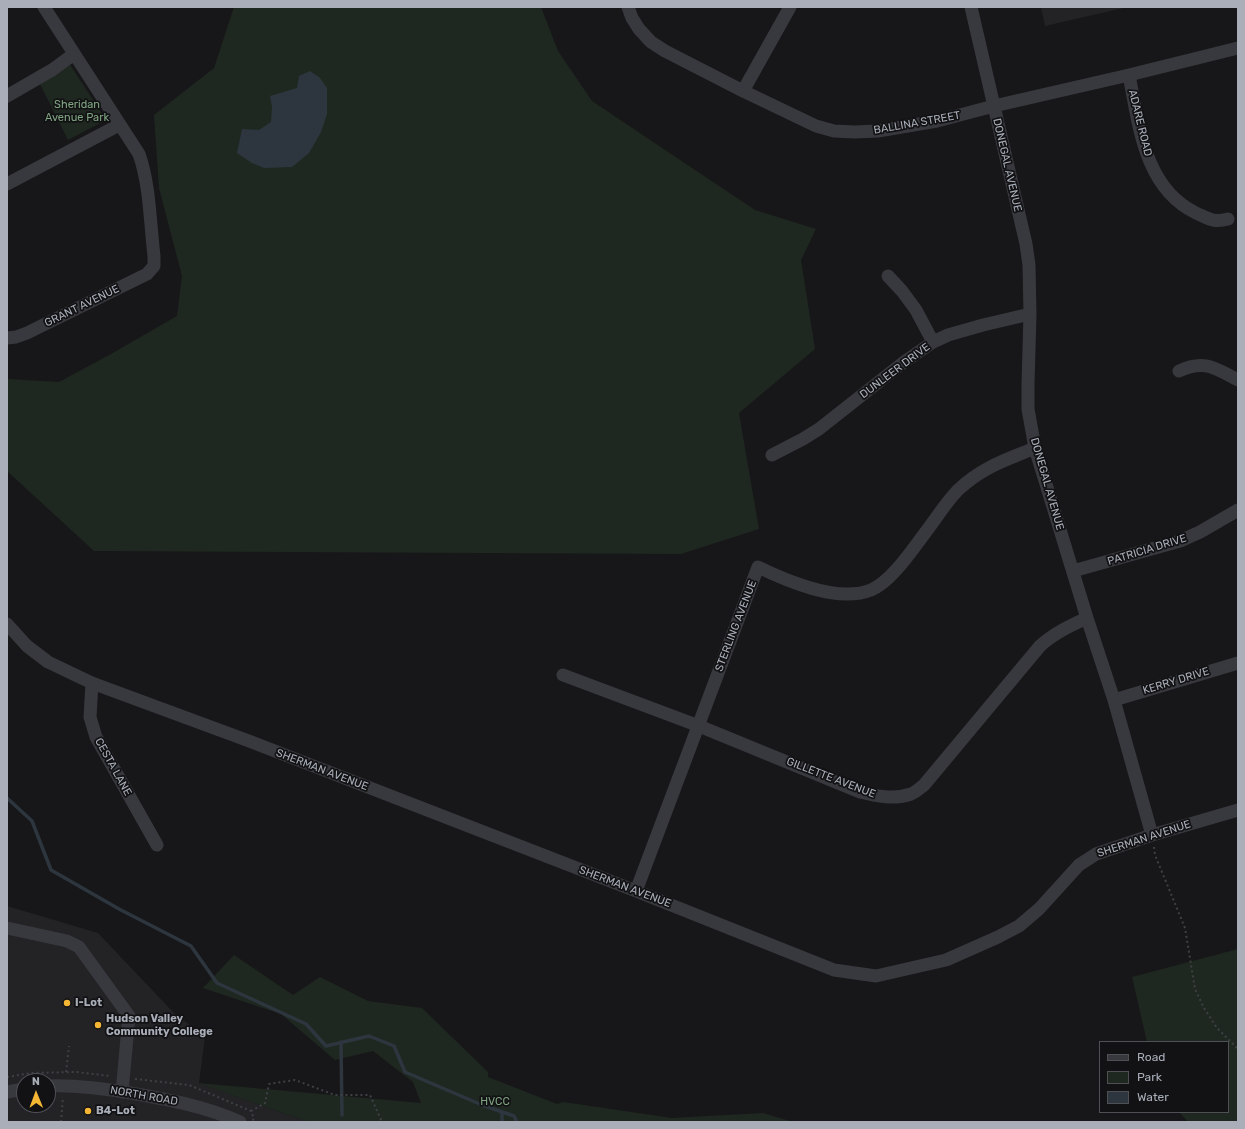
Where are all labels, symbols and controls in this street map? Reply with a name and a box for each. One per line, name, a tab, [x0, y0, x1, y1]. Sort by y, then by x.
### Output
street label: ADARE ROAD	[1125, 88, 1155, 158]
park label: Sheridan Avenue Park	[45, 98, 109, 124]
street label: BALLINA STREET	[873, 109, 961, 137]
street label: DONEGAL AVENUE	[990, 117, 1024, 213]
street label: GRANT AVENUE	[42, 282, 122, 330]
street label: DUNLEER DRIVE	[857, 340, 933, 402]
street label: DONEGAL AVENUE	[1027, 436, 1067, 532]
street label: PATRICIA DRIVE	[1106, 532, 1188, 568]
street label: STERLING AVENUE	[713, 578, 759, 674]
street label: KERRY DRIVE	[1141, 665, 1211, 697]
street label: CESTA LANE	[92, 736, 134, 798]
street label: SHERMAN AVENUE	[274, 746, 370, 794]
street label: GILLETTE AVENUE	[785, 755, 877, 801]
street label: SHERMAN AVENUE	[1095, 818, 1193, 860]
street label: SHERMAN AVENUE	[577, 863, 673, 911]
place label: I-Lot	[75, 996, 102, 1010]
marker: I-Lot	[62, 998, 72, 1008]
place label: Hudson Valley Community College	[106, 1012, 213, 1038]
marker: Hudson Valley Community College	[93, 1020, 103, 1030]
legend	[1099, 1041, 1229, 1113]
text: Road	[1137, 1050, 1165, 1064]
text: Park	[1137, 1070, 1162, 1084]
north arrow	[16, 1073, 56, 1113]
text: N	[32, 1075, 40, 1088]
street label: NORTH ROAD	[109, 1084, 179, 1108]
text: Water	[1137, 1090, 1169, 1104]
park label: HVCC	[480, 1095, 510, 1109]
place label: B4-Lot	[96, 1104, 135, 1118]
marker: B4-Lot	[83, 1106, 93, 1116]

